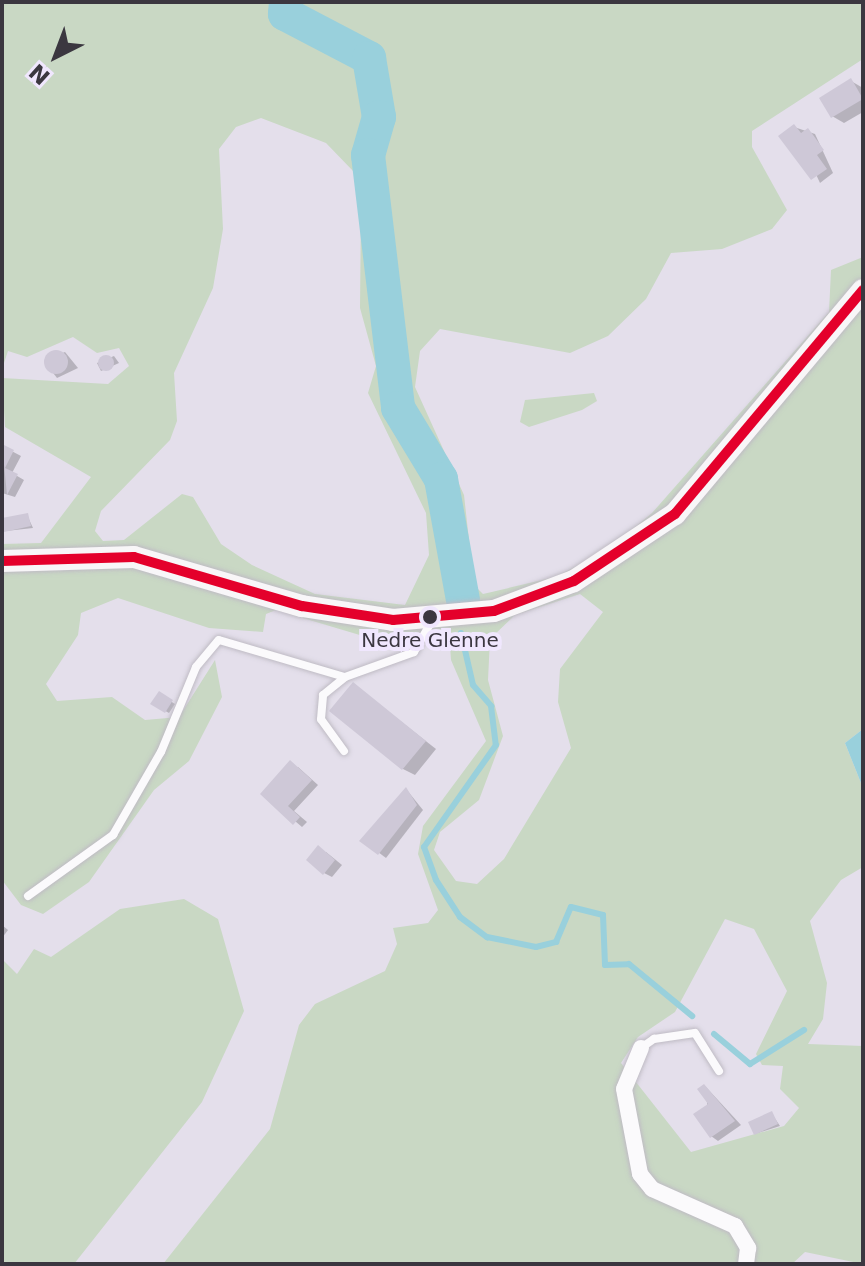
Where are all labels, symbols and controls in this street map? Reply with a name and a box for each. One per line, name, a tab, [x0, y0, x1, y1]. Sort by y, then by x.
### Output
north arrow	[16, 16, 96, 96]
text: N	[24, 59, 55, 90]
marker: Nedre Glenne	[422, 609, 438, 625]
place label: Nedre Glenne	[361, 628, 499, 652]

